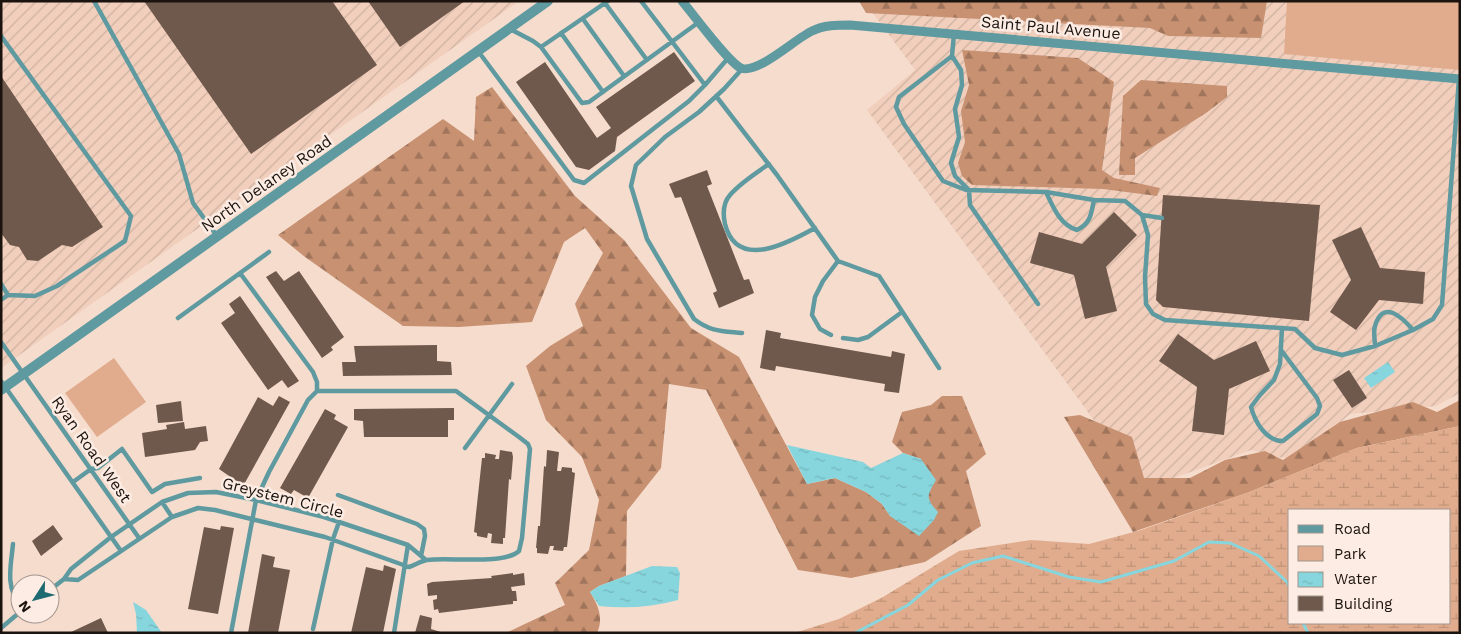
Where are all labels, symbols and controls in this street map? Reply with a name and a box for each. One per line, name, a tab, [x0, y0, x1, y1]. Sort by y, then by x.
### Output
street label: Saint Paul Avenue	[980, 12, 1121, 43]
street label: North Delaney Road	[197, 131, 335, 236]
street label: Ryan Road West	[48, 392, 136, 507]
street label: Greystem Circle	[220, 473, 346, 522]
legend	[1288, 509, 1451, 624]
text: Road	[1334, 520, 1371, 538]
text: Park	[1334, 545, 1367, 563]
text: Water	[1334, 570, 1377, 588]
north arrow	[10, 574, 60, 624]
text: Building	[1334, 595, 1392, 613]
text: N	[15, 598, 34, 616]

